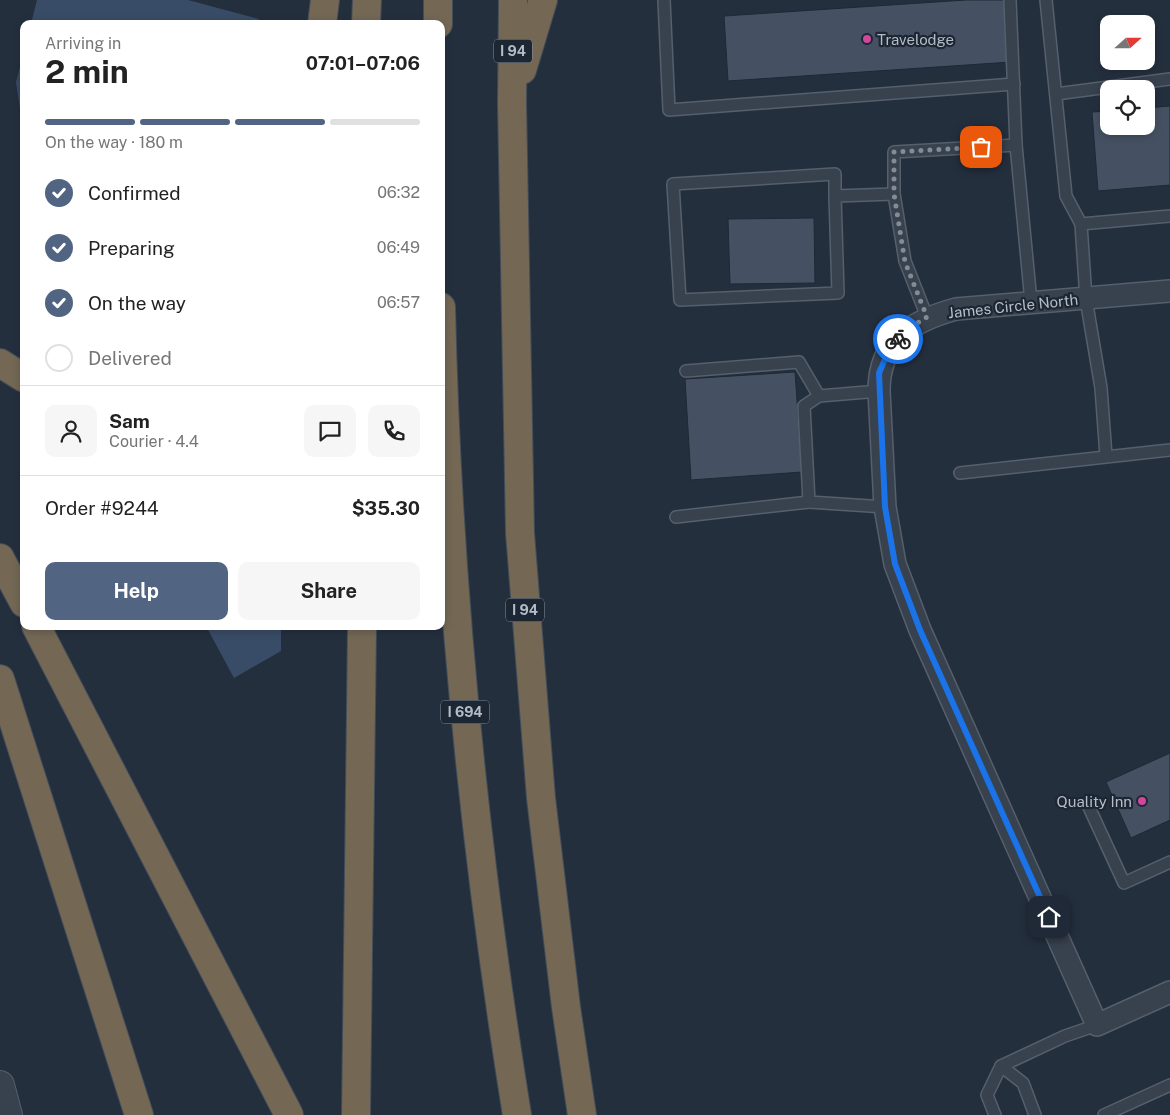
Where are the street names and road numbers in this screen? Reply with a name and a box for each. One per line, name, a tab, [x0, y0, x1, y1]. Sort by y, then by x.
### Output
road number: I 94	[494, 40, 532, 62]
street label: James Circle North	[947, 291, 1079, 321]
road number: I 94	[506, 598, 544, 622]
road number: I 694	[441, 700, 489, 724]

